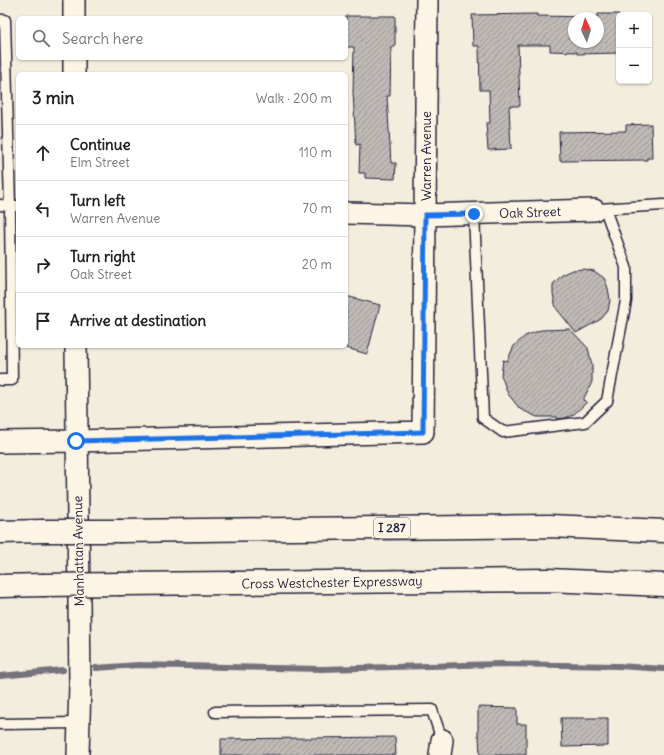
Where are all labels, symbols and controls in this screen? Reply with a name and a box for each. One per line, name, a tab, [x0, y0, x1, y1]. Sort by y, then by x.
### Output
north arrow	[568, 12, 604, 48]
map controls	[616, 12, 652, 84]
button: +	[616, 12, 652, 48]
search box	[16, 16, 348, 60]
icon: search	[30, 27, 52, 49]
text: Search here	[62, 29, 143, 48]
button: −	[616, 48, 652, 84]
text: 3 min	[32, 87, 74, 109]
text: Walk · 200 m	[256, 90, 332, 107]
street label: Warren Avenue	[418, 111, 435, 201]
text: Continue	[70, 135, 131, 154]
icon: ahead	[32, 142, 54, 164]
text: 110 m	[299, 144, 332, 161]
text: Elm Street	[70, 154, 130, 171]
text: Turn left	[70, 191, 125, 210]
icon: left	[32, 198, 54, 220]
text: 70 m	[303, 200, 332, 217]
street label: Oak Street	[499, 203, 562, 222]
route end	[465, 205, 483, 223]
text: Warren Avenue	[70, 210, 160, 227]
text: Turn right	[70, 247, 135, 266]
icon: right	[32, 254, 54, 276]
text: 20 m	[302, 256, 332, 273]
text: Oak Street	[70, 266, 132, 283]
icon: arrive	[32, 310, 54, 332]
text: Arrive at destination	[70, 311, 206, 330]
route start	[67, 432, 85, 450]
street label: Manhattan Avenue	[69, 495, 88, 606]
road number: I 287	[374, 518, 410, 538]
street label: Cross Westchester Expressway	[241, 572, 423, 593]

